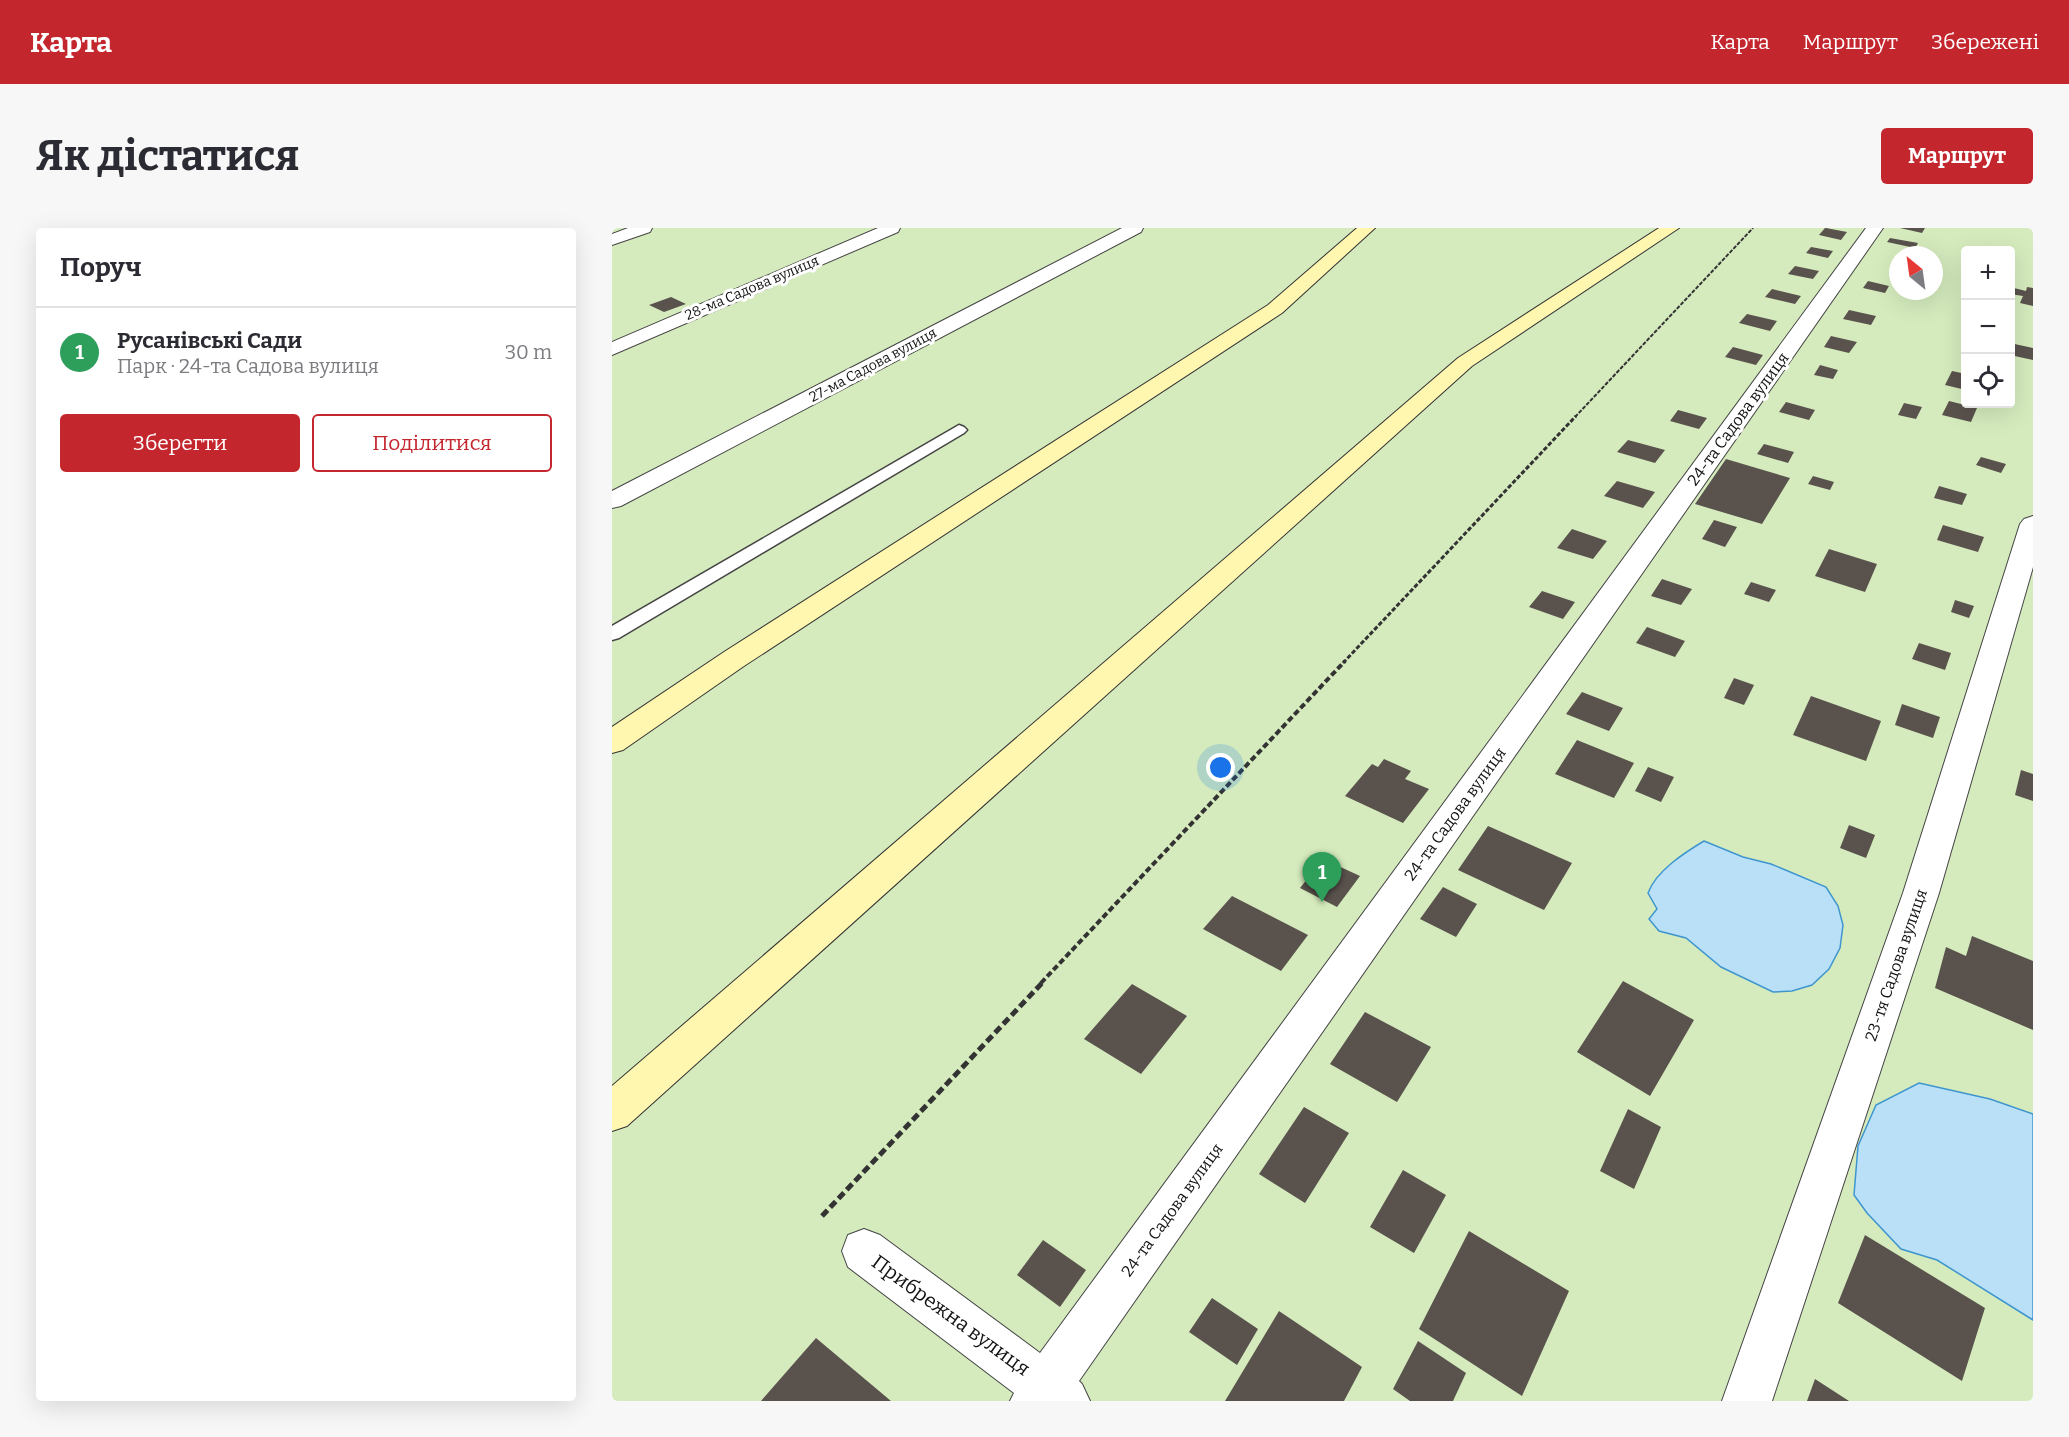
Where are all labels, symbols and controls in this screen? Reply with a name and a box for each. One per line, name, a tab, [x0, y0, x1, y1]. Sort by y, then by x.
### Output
text: Карта	[30, 26, 112, 59]
text: Карта	[1711, 29, 1770, 55]
text: Маршрут	[1803, 29, 1898, 55]
text: Збережені	[1931, 29, 2039, 55]
button: Маршрут	[1881, 128, 2033, 184]
text: Як дістатися	[36, 131, 299, 181]
north arrow	[1889, 246, 1943, 300]
map controls	[1961, 246, 2015, 408]
button: +	[1961, 246, 2015, 300]
text: Поруч	[60, 252, 142, 283]
street label: 28-ма Садова вулиця	[683, 252, 822, 324]
button: −	[1961, 300, 2015, 354]
street label: 27-ма Садова вулиця	[806, 324, 940, 406]
text: Русанівські Сади	[117, 327, 302, 354]
text: 1	[75, 340, 84, 364]
text: 30 m	[505, 340, 552, 364]
street label: 24-та Садова вулиця	[1683, 349, 1793, 489]
text: Парк · 24-та Садова вулиця	[117, 354, 379, 378]
button: locate	[1961, 354, 2015, 408]
button: Зберегти	[60, 414, 300, 472]
button: Поділитися	[312, 414, 552, 472]
street label: 24-та Садова вулиця	[1400, 744, 1510, 884]
your location	[1206, 753, 1235, 782]
pin: 1	[1302, 852, 1342, 902]
street label: 23-тя Садова вулиця	[1861, 886, 1931, 1043]
street label: 24-та Садова вулиця	[1117, 1140, 1227, 1280]
street label: Прибрежна вулиця	[867, 1250, 1035, 1380]

